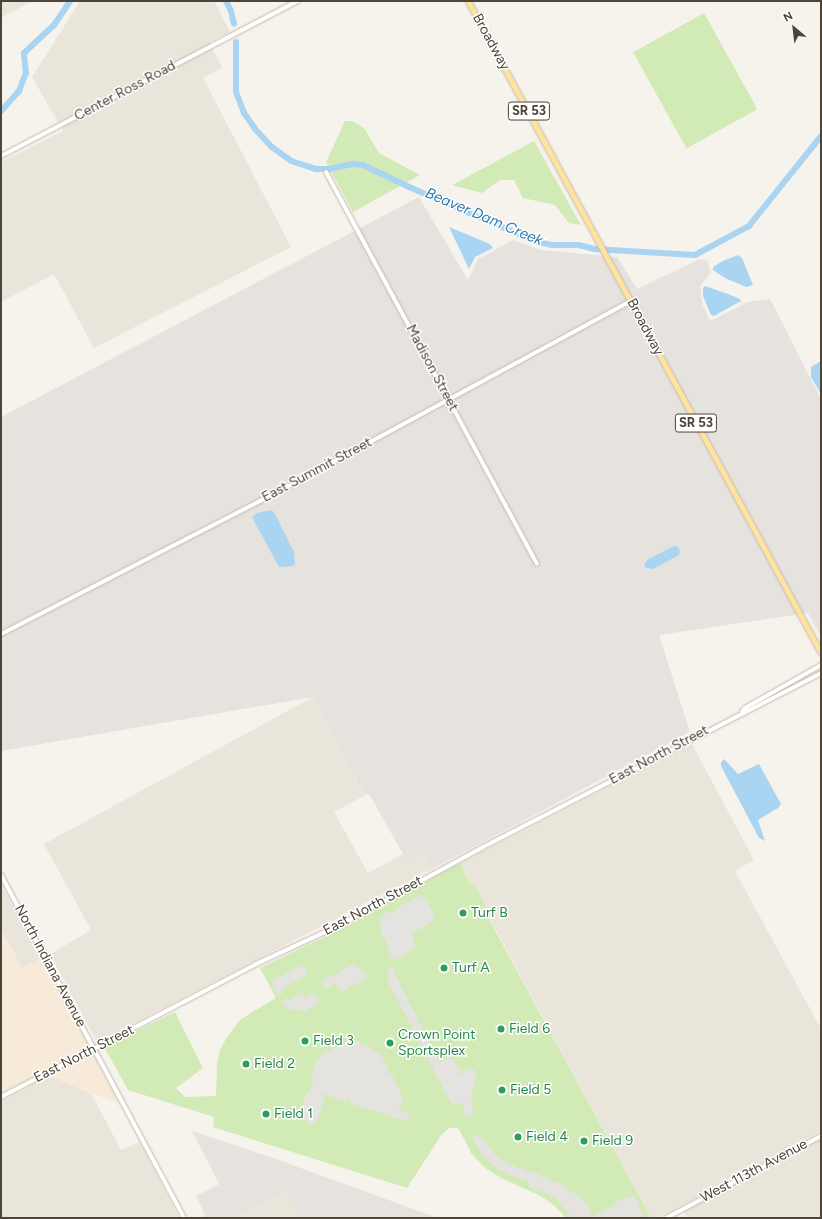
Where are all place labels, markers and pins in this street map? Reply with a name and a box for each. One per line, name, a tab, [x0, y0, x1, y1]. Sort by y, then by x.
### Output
place label: Turf B	[471, 905, 508, 921]
marker: Turf B	[458, 908, 468, 918]
place label: Turf A	[452, 960, 490, 976]
marker: Turf A	[439, 963, 449, 973]
place label: Field 6	[509, 1021, 550, 1037]
marker: Field 6	[496, 1024, 506, 1034]
place label: Crown Point Sportsplex	[398, 1027, 475, 1060]
place label: Field 3	[313, 1033, 354, 1049]
marker: Field 3	[300, 1036, 310, 1046]
marker: Crown Point Sportsplex	[385, 1038, 395, 1048]
place label: Field 2	[254, 1056, 295, 1072]
marker: Field 2	[241, 1059, 251, 1069]
place label: Field 5	[510, 1082, 551, 1098]
marker: Field 5	[497, 1085, 507, 1095]
place label: Field 1	[274, 1106, 313, 1122]
marker: Field 1	[261, 1109, 271, 1119]
place label: Field 4	[526, 1129, 568, 1145]
marker: Field 4	[513, 1132, 523, 1142]
place label: Field 9	[592, 1133, 633, 1149]
marker: Field 9	[579, 1136, 589, 1146]

